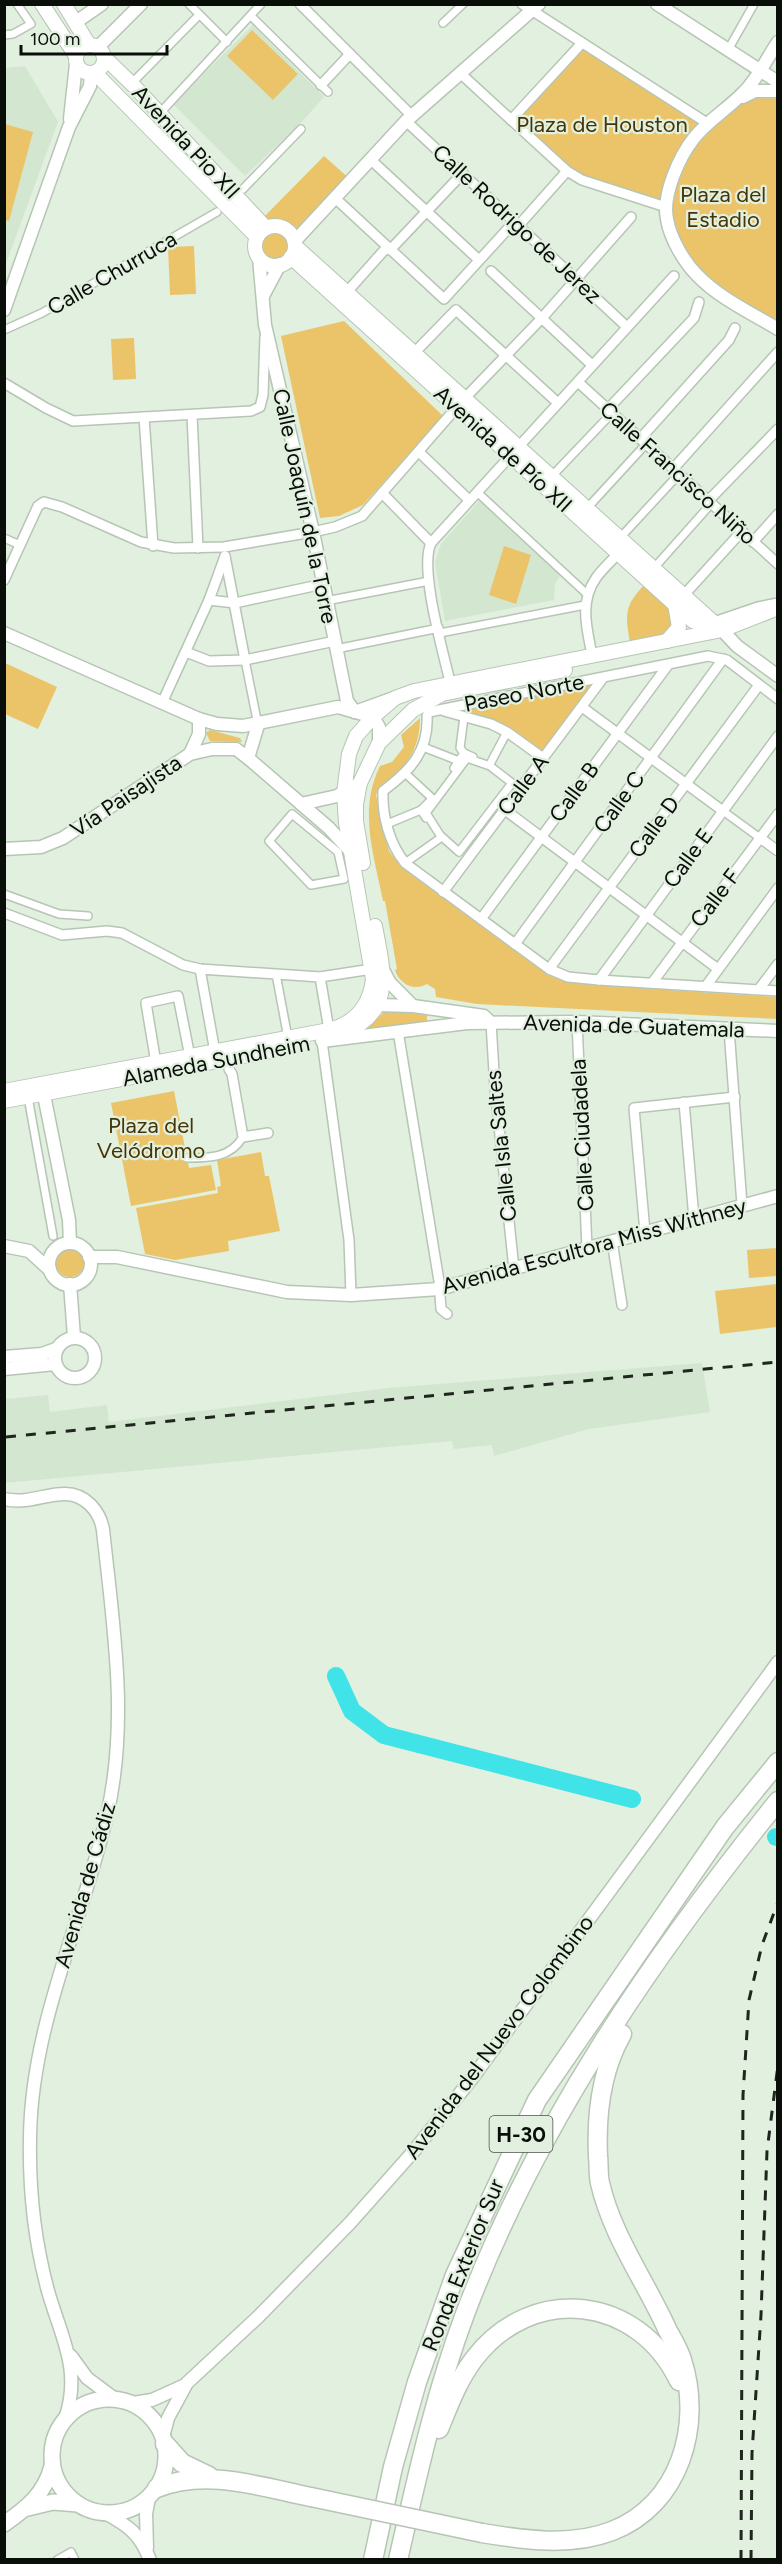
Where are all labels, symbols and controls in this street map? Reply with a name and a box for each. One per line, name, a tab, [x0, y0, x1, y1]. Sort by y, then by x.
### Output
scale bar	[21, 18, 166, 56]
text: 100 m	[30, 28, 80, 50]
street label: Avenida Pio XII	[126, 79, 246, 205]
park label: Plaza de Houston	[516, 111, 688, 138]
street label: Calle Rodrigo de Jerez	[427, 139, 607, 309]
park label: Plaza del Estadio	[680, 181, 766, 233]
street label: Calle Churruca	[43, 225, 181, 321]
street label: Avenida de Pío XII	[428, 380, 578, 518]
street label: Calle Joaquín de la Torre	[267, 386, 343, 626]
street label: Calle Francisco Niño	[594, 396, 762, 550]
street label: Paseo Norte	[462, 668, 586, 718]
street label: Vía Paisajista	[65, 749, 187, 843]
street label: Calle A	[491, 749, 555, 821]
street label: Calle B	[543, 757, 605, 827]
street label: Calle C	[587, 766, 651, 838]
street label: Calle D	[623, 791, 685, 863]
street label: Calle E	[657, 823, 719, 893]
street label: Calle F	[684, 863, 746, 933]
street label: Avenida de Guatemala	[523, 1009, 745, 1043]
street label: Alameda Sundheim	[120, 1030, 312, 1092]
street label: Calle Ciudadela	[565, 1058, 599, 1212]
street label: Calle Isla Saltes	[480, 1069, 522, 1223]
park label: Plaza del Velódromo	[97, 1112, 205, 1164]
street label: Avenida Escultora Miss Withney	[439, 1192, 750, 1300]
street label: Avenida de Cádiz	[48, 1799, 122, 1971]
street label: Avenida del Nuevo Colombino	[398, 1910, 600, 2164]
road number: H-30	[490, 2116, 552, 2152]
street label: Ronda Exterior Sur	[416, 2174, 510, 2355]

